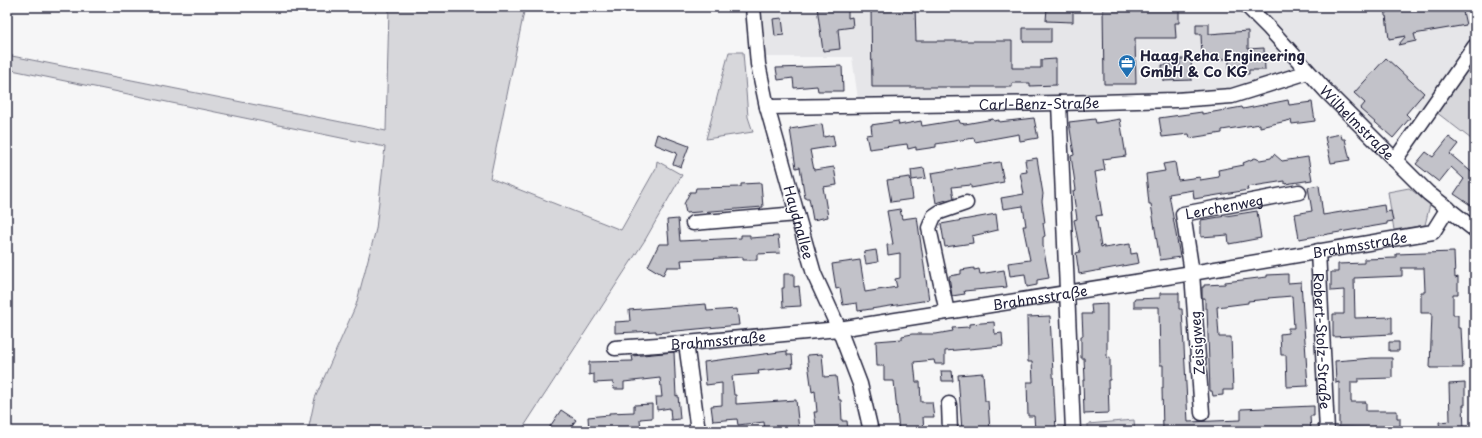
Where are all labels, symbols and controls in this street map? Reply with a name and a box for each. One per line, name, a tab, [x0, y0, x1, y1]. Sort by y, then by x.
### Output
place label: Haag Reha Engineering GmbH & Co KG	[1140, 45, 1305, 82]
office icon: Haag Reha Engineering GmbH & Co KG	[1117, 53, 1137, 78]
street label: Wilhelmstraße	[1315, 80, 1400, 165]
street label: Carl-Benz-Straße	[979, 91, 1099, 115]
street label: Haydnallee	[779, 183, 820, 262]
street label: Lerchenweg	[1183, 188, 1265, 224]
street label: Brahmsstraße	[1310, 226, 1409, 263]
street label: Robert-Stolz-Straße	[1309, 272, 1336, 410]
street label: Brahmsstraße	[991, 279, 1089, 315]
street label: Zeisigweg	[1184, 310, 1210, 376]
street label: Brahmsstraße	[669, 325, 767, 355]

